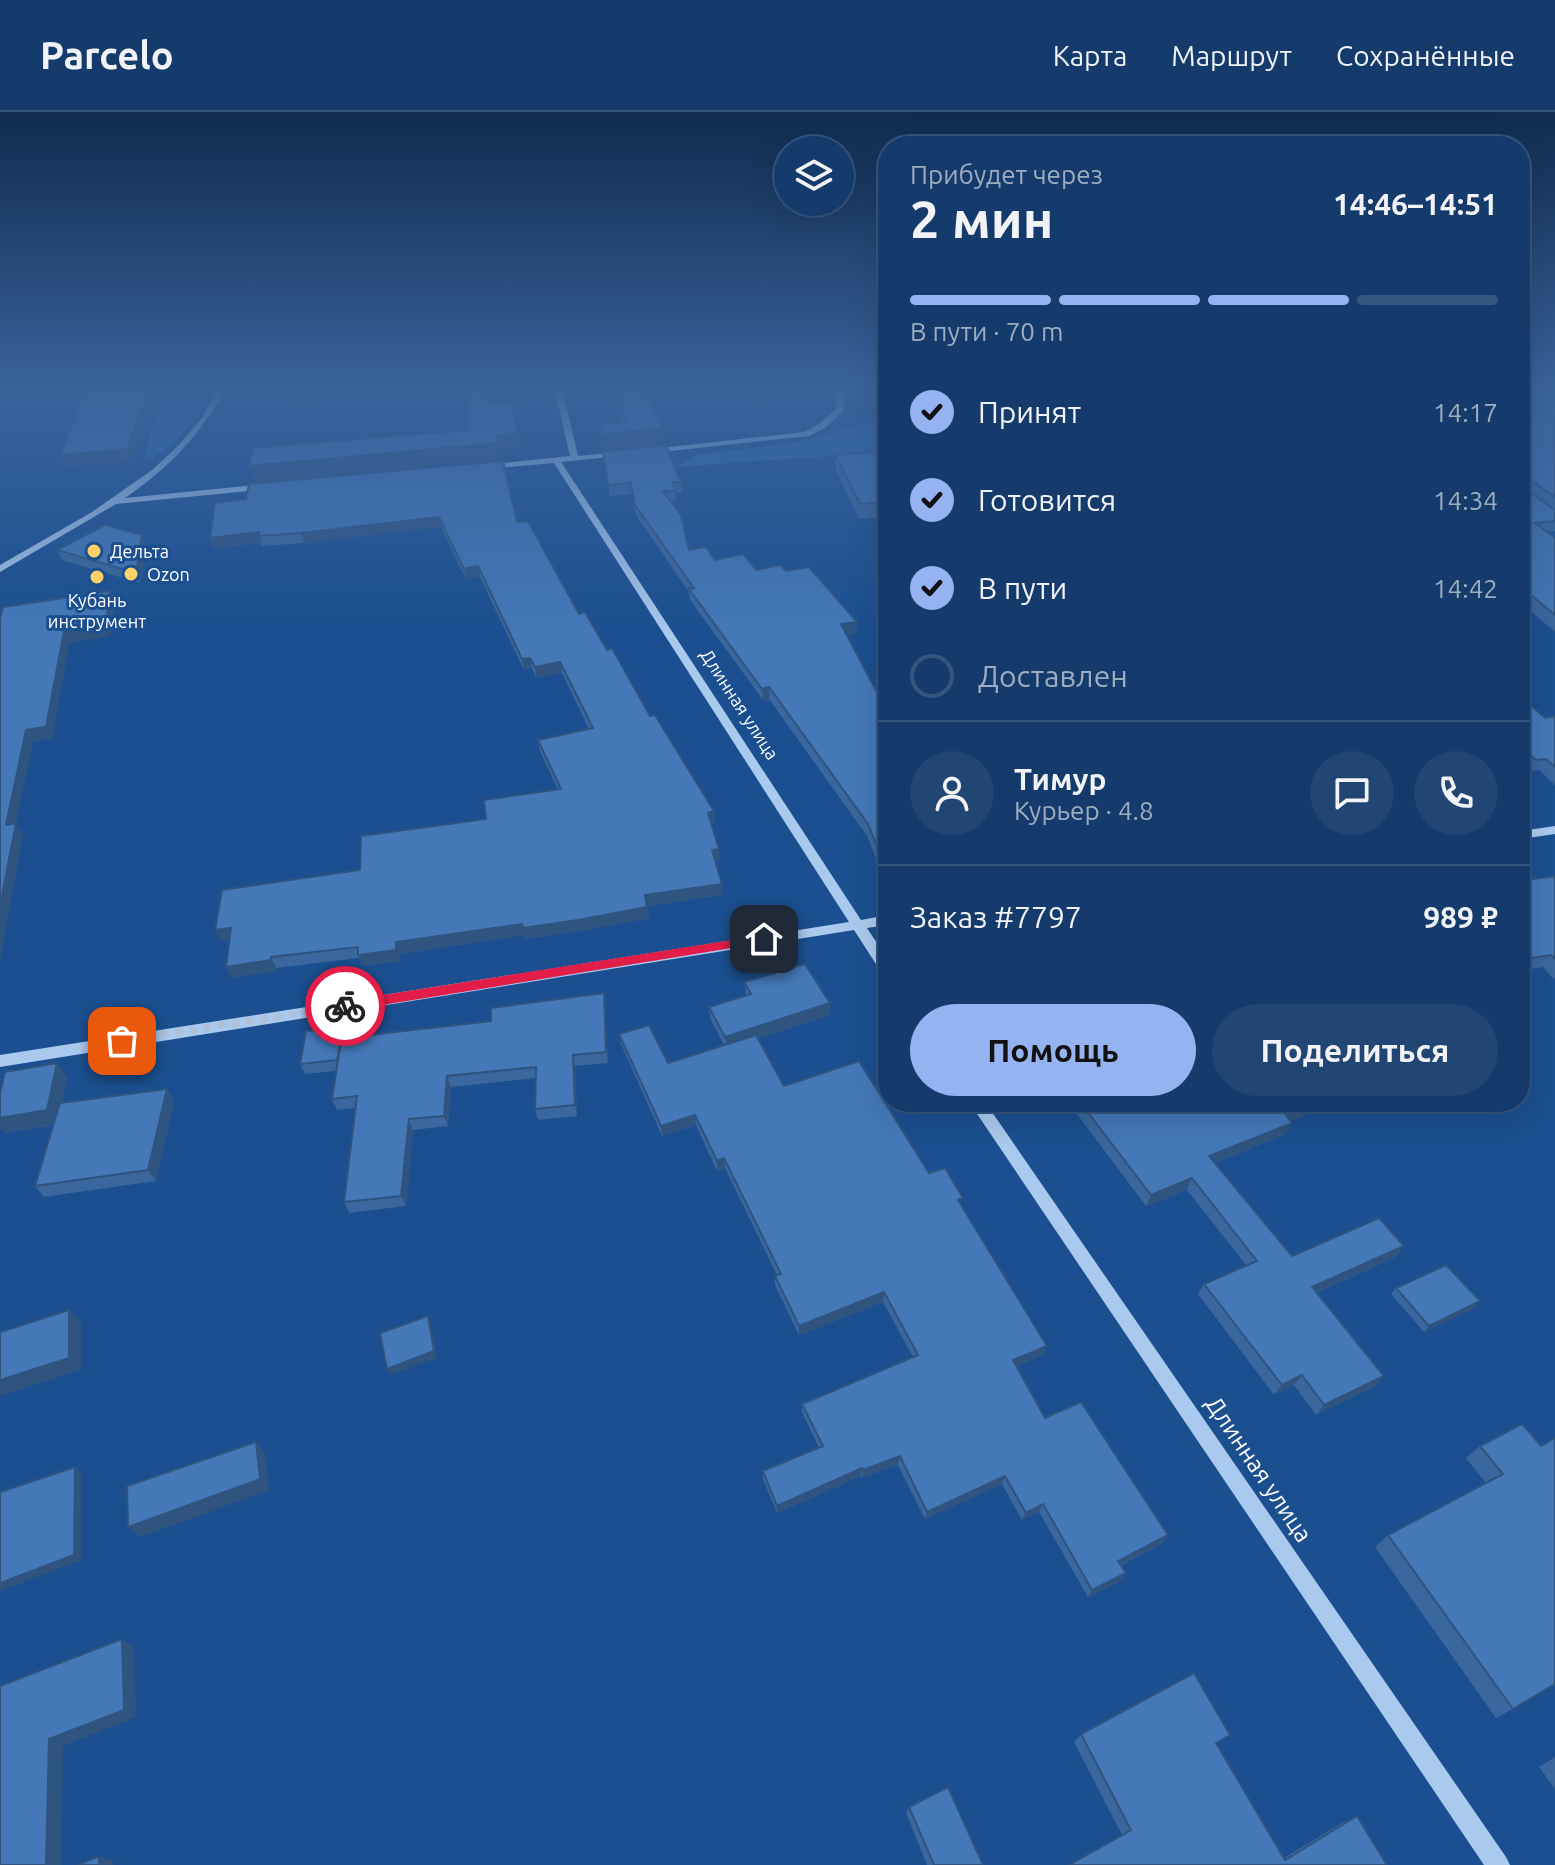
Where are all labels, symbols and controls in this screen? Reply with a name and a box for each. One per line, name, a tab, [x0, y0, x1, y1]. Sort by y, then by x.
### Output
text: Parcelo	[40, 34, 174, 76]
text: Карта	[1053, 40, 1127, 71]
text: Маршрут	[1171, 40, 1292, 71]
text: Сохранённые	[1336, 40, 1515, 71]
map controls	[774, 136, 854, 216]
button: layers	[774, 136, 854, 216]
text: Прибудет через	[910, 160, 1103, 189]
text: 14:46–14:51	[1333, 187, 1498, 221]
text: 2 мин	[910, 190, 1053, 248]
text: В пути · 70 m	[910, 317, 1063, 346]
icon: check	[910, 390, 954, 434]
text: Принят	[978, 395, 1081, 429]
text: 14:17	[1433, 398, 1498, 427]
icon: check	[910, 478, 954, 522]
text: Готовится	[978, 483, 1116, 517]
text: 14:34	[1433, 486, 1498, 515]
place label: Дельта	[110, 541, 169, 561]
marker: Дельта	[85, 542, 103, 560]
place label: Ozon	[147, 564, 190, 584]
marker: Ozon	[122, 565, 140, 583]
icon: check	[910, 566, 954, 610]
marker: Кубань инструмент	[88, 568, 106, 586]
text: В пути	[978, 571, 1067, 605]
text: 14:42	[1433, 574, 1498, 603]
place label: Кубань инструмент	[48, 590, 146, 631]
street label: Длинная улица	[697, 645, 783, 763]
text: Доставлен	[978, 659, 1128, 693]
button: person	[910, 751, 994, 835]
button: chat	[1310, 751, 1394, 835]
button: phone	[1414, 751, 1498, 835]
text: Тимур	[1014, 762, 1106, 796]
text: Курьер · 4.8	[1014, 796, 1154, 825]
text: Заказ #7797	[910, 900, 1082, 934]
text: 989 ₽	[1423, 900, 1498, 934]
pin	[730, 905, 798, 973]
icon: home	[742, 917, 786, 961]
courier	[305, 966, 385, 1046]
icon: bike	[323, 984, 367, 1028]
button: Помощь	[910, 1004, 1196, 1096]
button: Поделиться	[1212, 1004, 1498, 1096]
pin	[88, 1007, 156, 1075]
icon: bag	[100, 1019, 144, 1063]
street label: Длинная улица	[1200, 1391, 1318, 1547]

